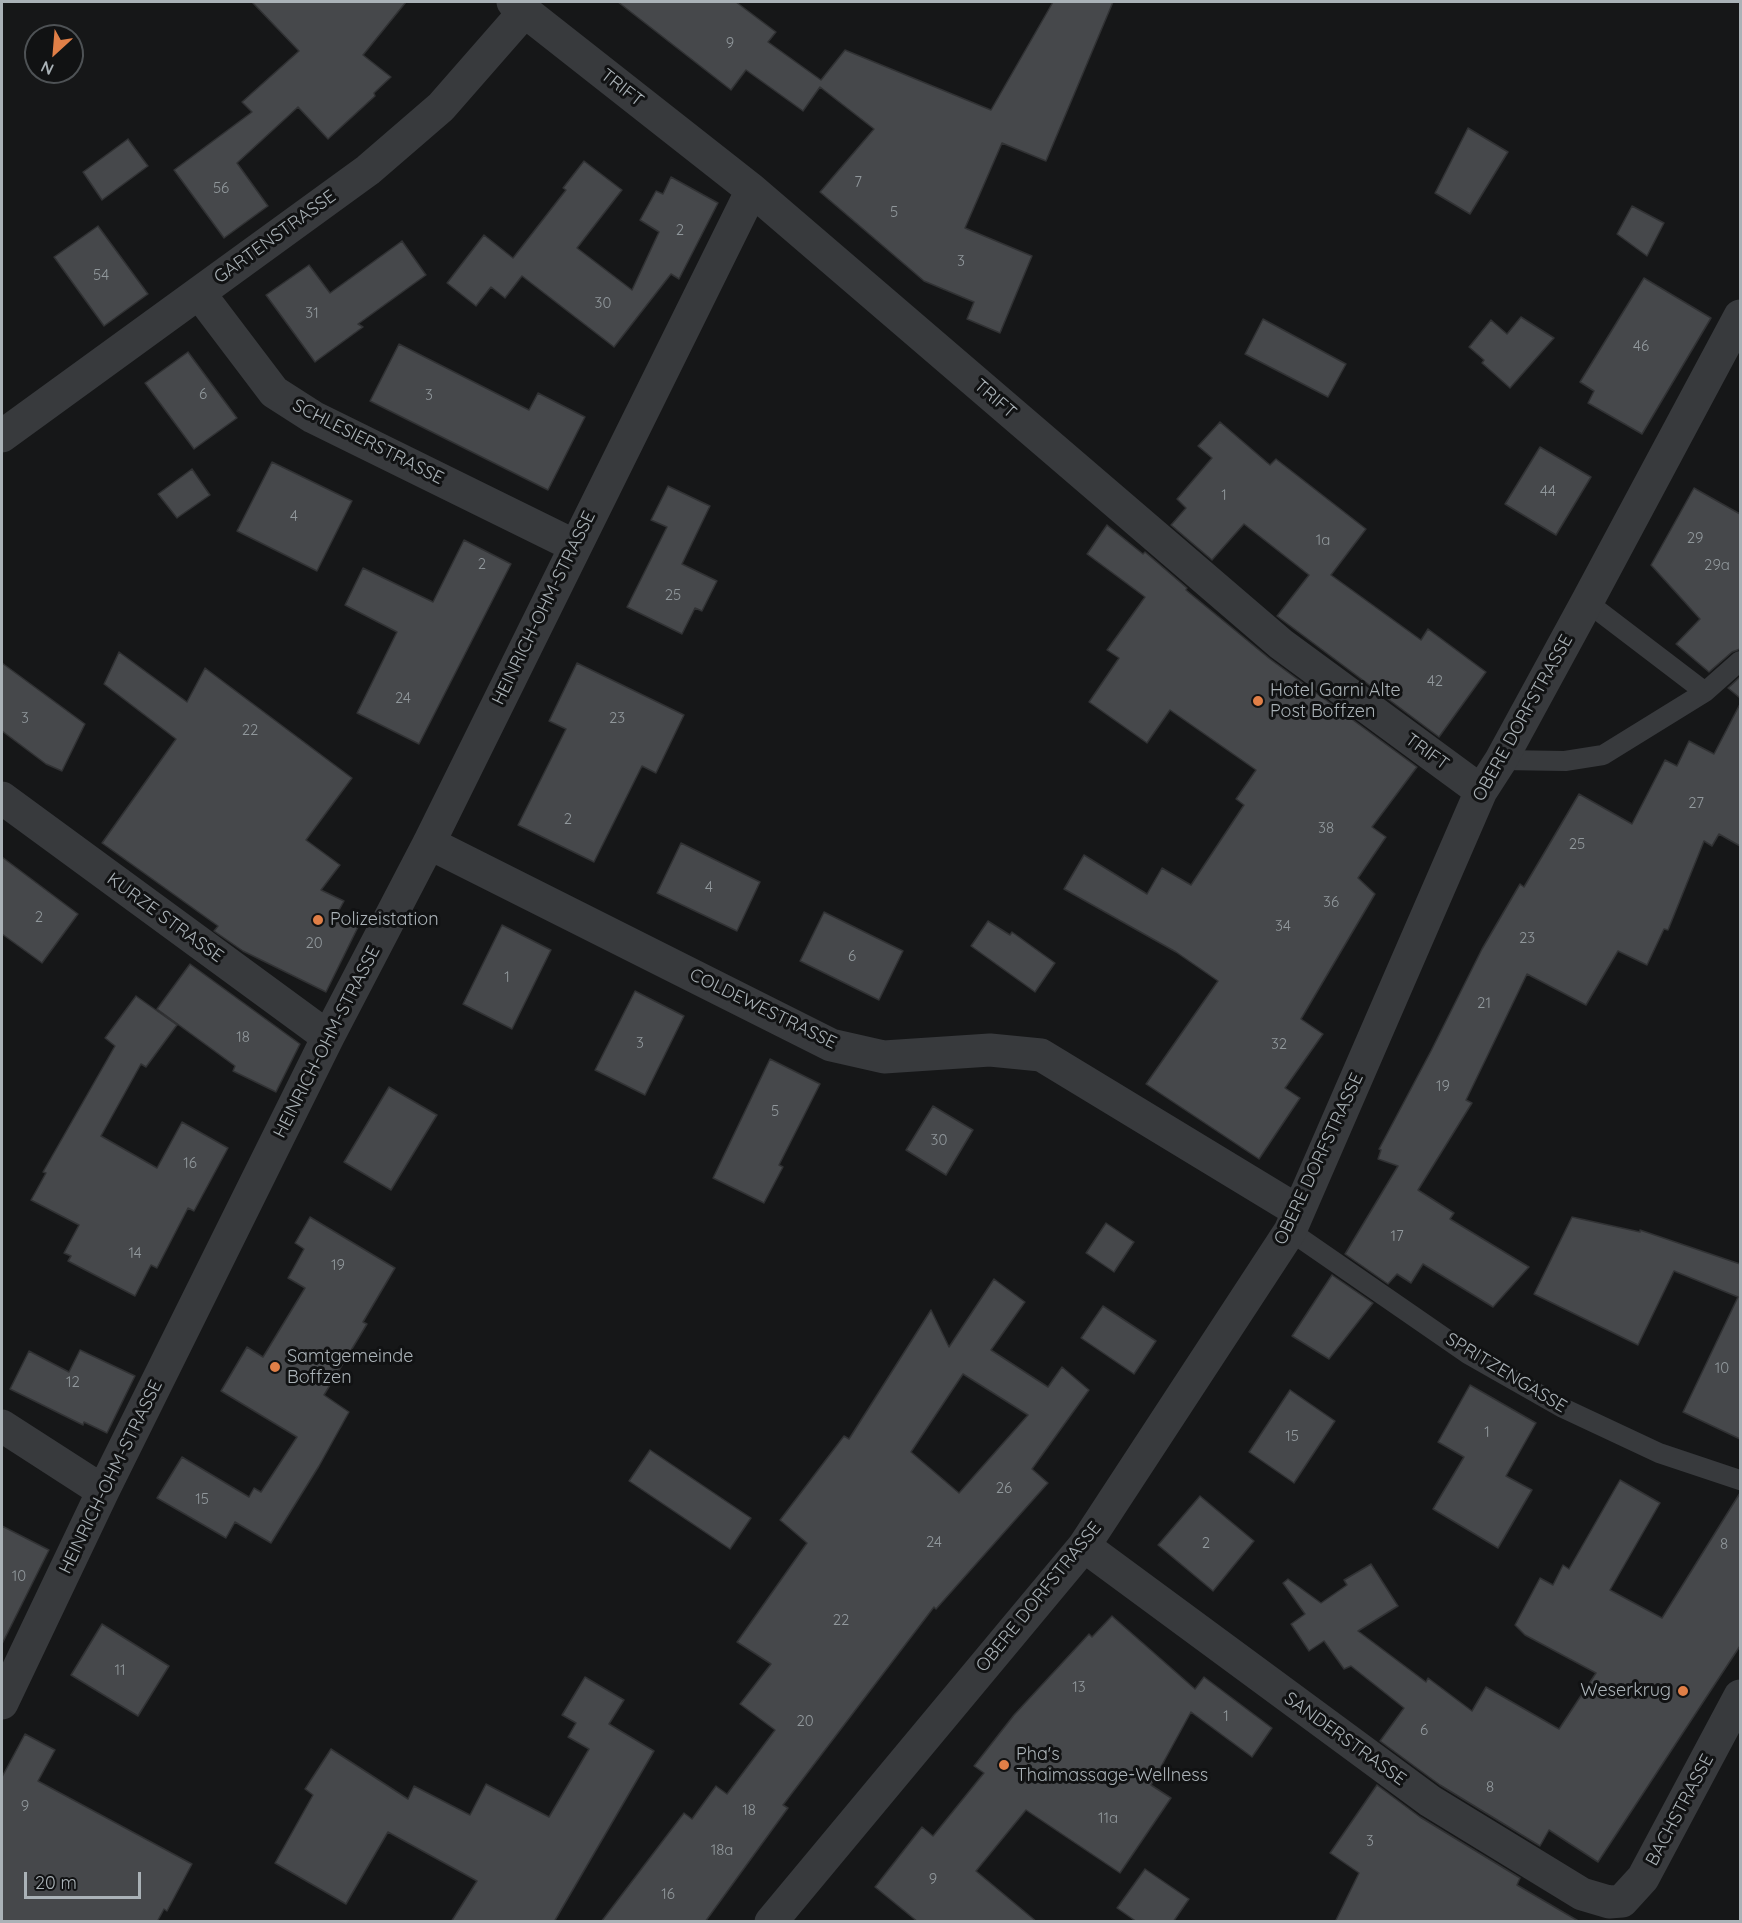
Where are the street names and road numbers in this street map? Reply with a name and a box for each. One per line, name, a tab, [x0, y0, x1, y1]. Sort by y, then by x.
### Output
street label: TRIFT	[596, 64, 648, 112]
street label: GARTENSTRASSE	[210, 186, 340, 288]
street label: TRIFT	[970, 375, 1020, 423]
street label: SCHLESIERSTRASSE	[289, 395, 447, 489]
street label: HEINRICH-OHM-STRASSE	[488, 508, 600, 708]
street label: OBERE DORFSTRASSE	[1468, 631, 1578, 805]
street label: TRIFT	[1401, 729, 1453, 775]
street label: KURZE STRASSE	[103, 869, 227, 967]
street label: HEINRICH-OHM-STRASSE	[269, 942, 385, 1142]
street label: COLDEWESTRASSE	[686, 964, 840, 1054]
street label: OBERE DORFSTRASSE	[1270, 1070, 1368, 1248]
street label: SPRITZENGASSE	[1441, 1328, 1571, 1418]
street label: HEINRICH-OHM-STRASSE	[55, 1377, 167, 1577]
street label: OBERE DORFSTRASSE	[972, 1518, 1106, 1676]
street label: SANDERSTRASSE	[1280, 1688, 1410, 1790]
street label: BACHSTRASSE	[1642, 1751, 1718, 1869]

